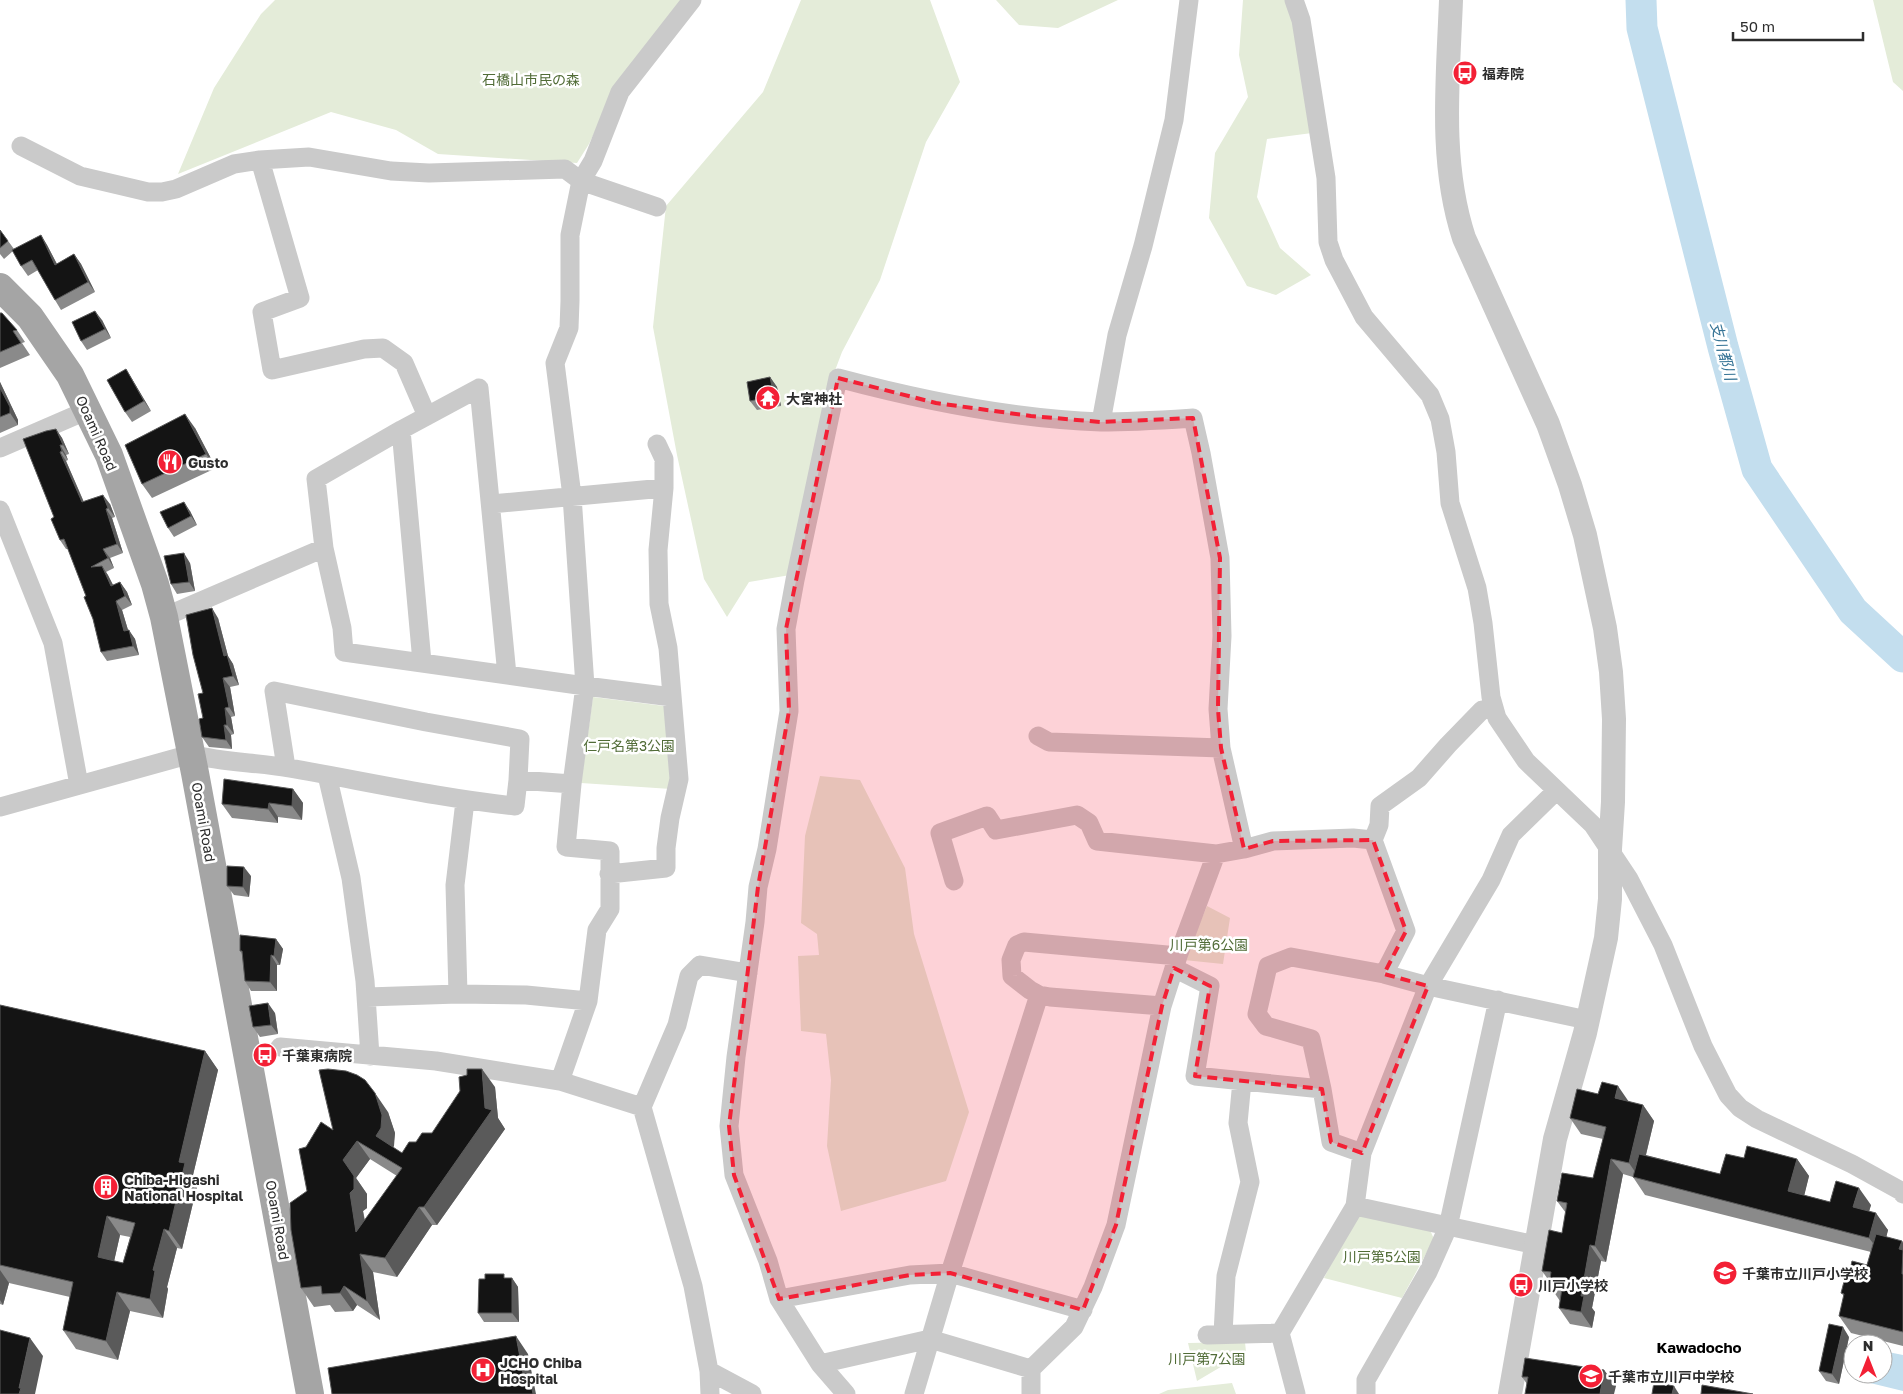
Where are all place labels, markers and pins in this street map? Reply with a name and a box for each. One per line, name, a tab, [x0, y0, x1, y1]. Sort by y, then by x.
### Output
bus stop icon: 福寿院	[1452, 60, 1478, 86]
place label: 福寿院	[1482, 65, 1524, 82]
temple icon: 大宮神社	[755, 385, 781, 411]
place label: 大宮神社	[786, 390, 842, 407]
restaurant icon: Gusto	[157, 449, 183, 475]
place label: Gusto	[188, 454, 228, 471]
bus stop icon: 千葉東病院	[252, 1042, 278, 1068]
place label: 千葉東病院	[282, 1047, 352, 1064]
place label: Chiba-Higashi National Hospital	[124, 1171, 243, 1204]
building icon: Chiba-Higashi National Hospital	[93, 1174, 119, 1200]
school or university icon: 千葉市立川戸小学校	[1712, 1260, 1738, 1286]
place label: 千葉市立川戸小学校	[1742, 1265, 1868, 1282]
bus stop icon: 川戸小学校	[1508, 1272, 1534, 1298]
place label: 川戸小学校	[1538, 1277, 1608, 1294]
place label: JCHO Chiba Hospital	[500, 1354, 582, 1387]
hospital icon: JCHO Chiba Hospital	[470, 1357, 496, 1383]
school or university icon: 千葉市立川戸中学校	[1578, 1363, 1604, 1389]
place label: 千葉市立川戸中学校	[1608, 1368, 1734, 1385]

